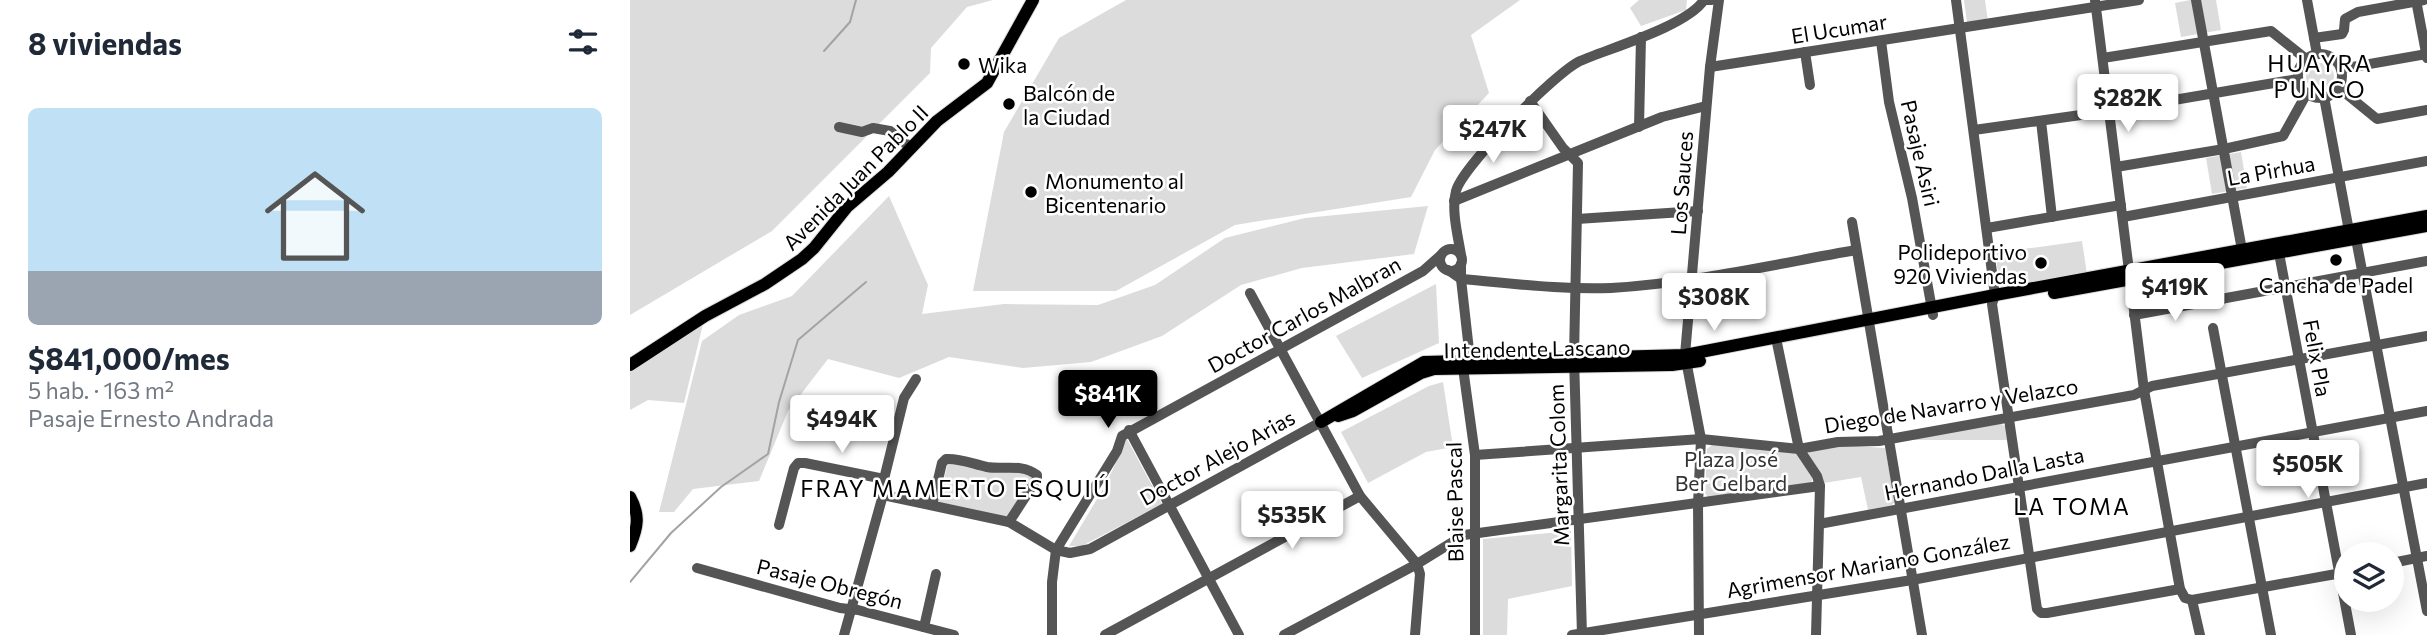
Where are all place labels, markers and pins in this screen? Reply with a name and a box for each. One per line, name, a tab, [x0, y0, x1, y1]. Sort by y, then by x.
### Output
place label: Wika	[978, 52, 1027, 77]
marker: Wika	[956, 56, 972, 72]
pin: $282K	[2079, 74, 2177, 134]
place label: Balcón de la Ciudad	[1023, 80, 1115, 129]
marker: Balcón de la Ciudad	[1001, 96, 1017, 112]
pin: $247K	[1444, 106, 1542, 165]
place label: Monumento al Bicentenario	[1045, 168, 1184, 217]
marker: Monumento al Bicentenario	[1023, 184, 1039, 200]
place label: Polideportivo 920 Viviendas	[1893, 239, 2027, 288]
marker: Cancha de Padel	[2328, 252, 2344, 268]
marker: Polideportivo 920 Viviendas	[2033, 255, 2049, 271]
pin: $419K	[2126, 264, 2224, 323]
place label: Cancha de Padel	[2259, 272, 2413, 297]
pin: $308K	[1665, 274, 1763, 333]
pin: $841K	[1059, 370, 1157, 430]
pin: $494K	[793, 396, 891, 455]
pin: $505K	[2259, 440, 2357, 500]
pin: $535K	[1243, 491, 1341, 551]

